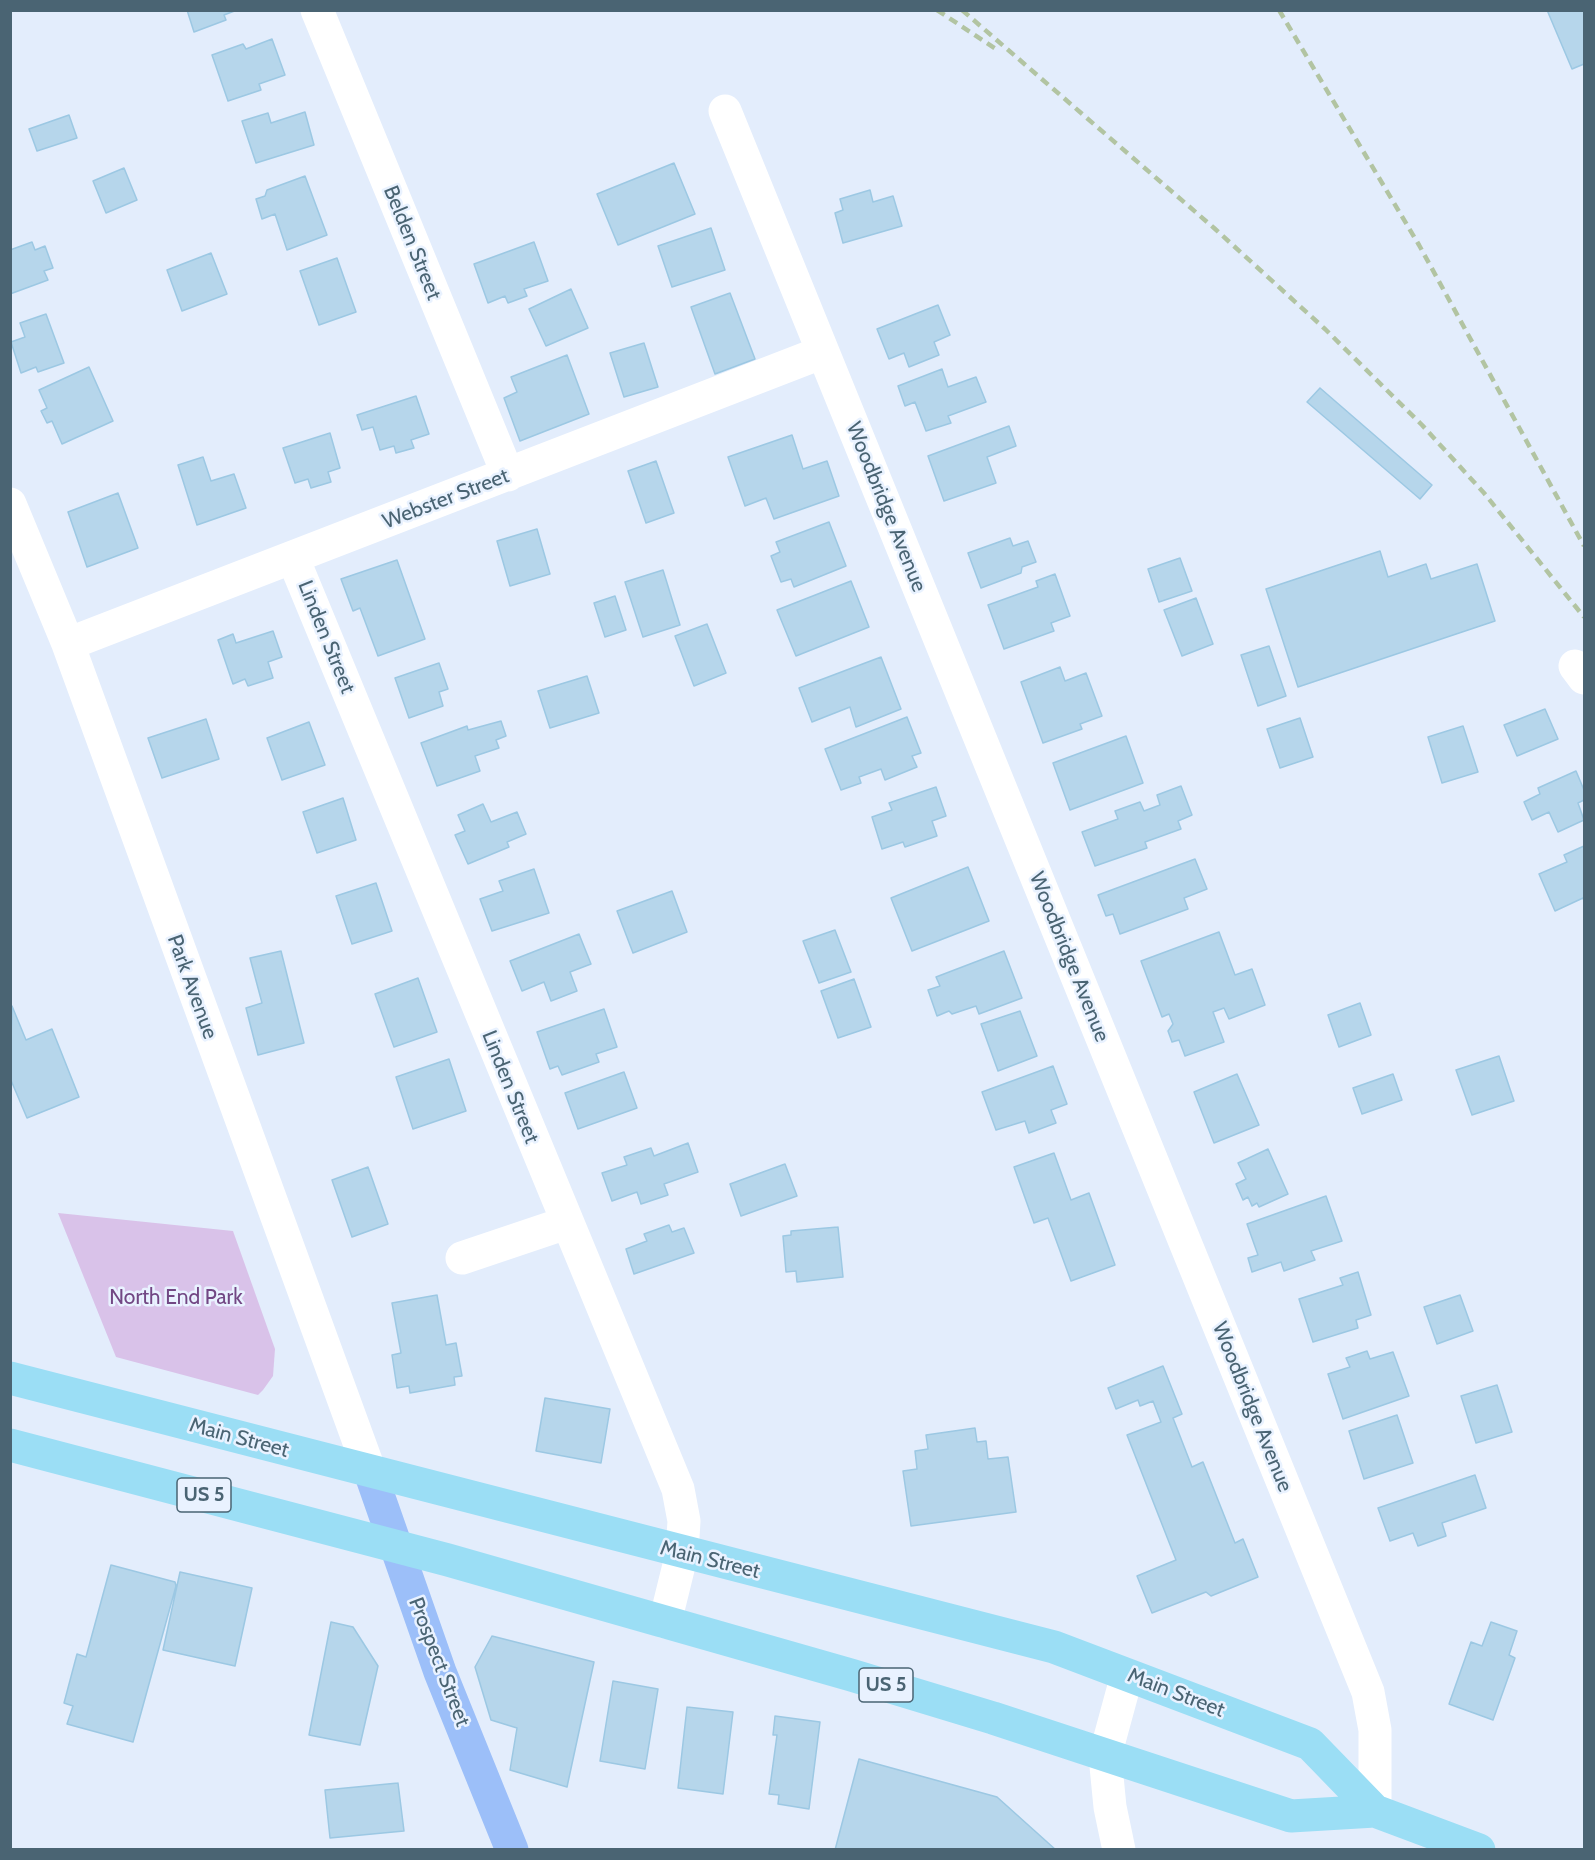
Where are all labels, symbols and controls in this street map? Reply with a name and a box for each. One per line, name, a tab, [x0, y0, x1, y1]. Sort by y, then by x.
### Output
street label: Belden Street	[378, 182, 446, 304]
street label: Woodbridge Avenue	[840, 418, 932, 596]
street label: Webster Street	[379, 463, 513, 535]
street label: Linden Street	[292, 577, 360, 697]
street label: Woodbridge Avenue	[1023, 868, 1115, 1046]
street label: Park Avenue	[161, 931, 223, 1043]
street label: Linden Street	[476, 1027, 544, 1147]
park label: North End Park	[109, 1285, 243, 1311]
street label: Woodbridge Avenue	[1206, 1318, 1298, 1496]
street label: Main Street	[187, 1413, 291, 1463]
road number: US 5	[177, 1478, 231, 1512]
street label: Main Street	[658, 1535, 762, 1585]
street label: Prospect Street	[403, 1594, 475, 1730]
street label: Main Street	[1124, 1663, 1228, 1723]
road number: US 5	[859, 1668, 913, 1702]

